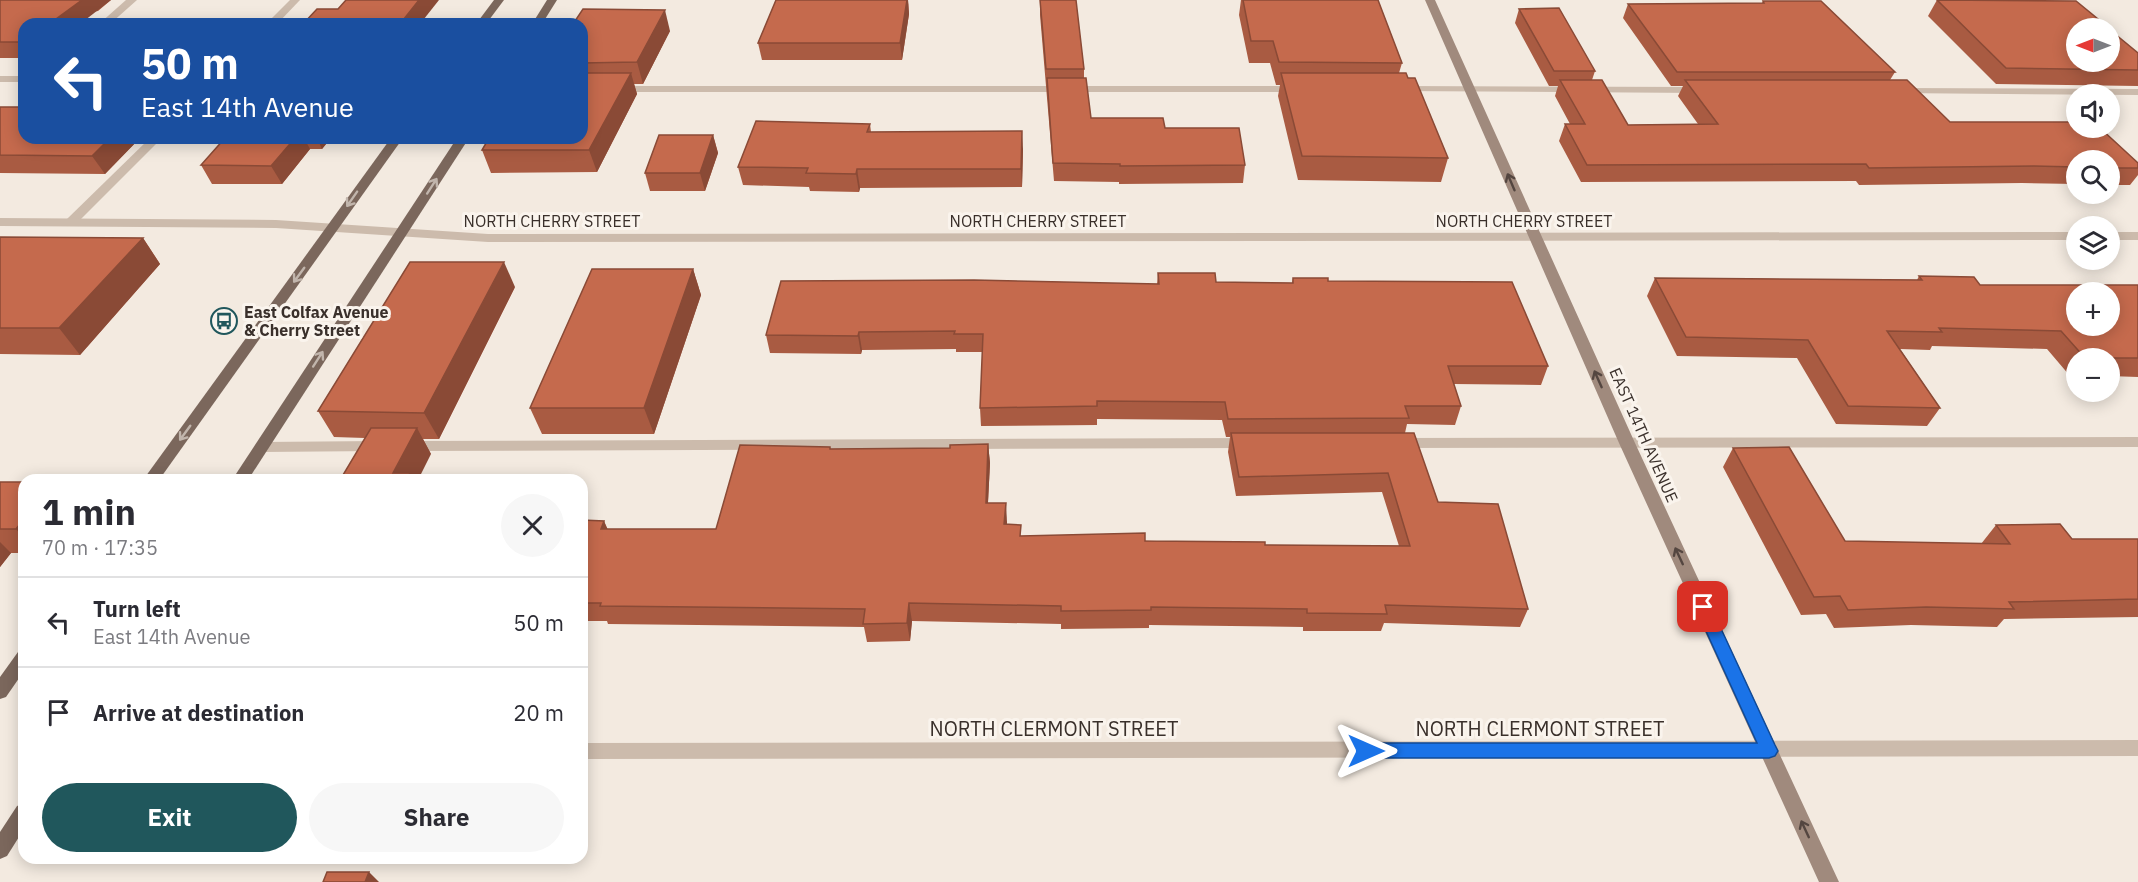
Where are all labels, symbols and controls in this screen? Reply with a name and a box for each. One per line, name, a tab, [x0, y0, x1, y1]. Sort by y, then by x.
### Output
north arrow	[2066, 18, 2120, 72]
map controls	[2066, 18, 2120, 402]
text: 50 m	[141, 36, 239, 91]
icon: left	[42, 42, 120, 120]
button: sound	[2066, 84, 2120, 138]
text: East 14th Avenue	[141, 89, 354, 124]
button: search	[2066, 150, 2120, 204]
one-way arrow	[1505, 173, 1516, 191]
one-way arrow	[426, 178, 438, 195]
one-way arrow	[346, 191, 359, 207]
street label: NORTH CHERRY STREET	[464, 211, 640, 231]
street label: NORTH CHERRY STREET	[950, 211, 1126, 231]
street label: NORTH CHERRY STREET	[1436, 211, 1612, 231]
button: layers	[2066, 216, 2120, 270]
one-way arrow	[293, 266, 305, 282]
button: +	[2066, 282, 2120, 336]
place label: East Colfax Avenue & Cherry Street	[244, 302, 389, 340]
bus stop icon: East Colfax Avenue & Cherry Street	[209, 306, 239, 336]
button: −	[2066, 348, 2120, 402]
one-way arrow	[313, 351, 325, 368]
street label: EAST 14TH AVENUE	[1605, 365, 1683, 505]
one-way arrow	[1592, 370, 1603, 388]
one-way arrow	[179, 424, 191, 441]
text: 1 min	[42, 488, 136, 535]
button: close	[501, 494, 564, 557]
text: 70 m · 17:35	[42, 534, 158, 561]
one-way arrow	[1673, 548, 1685, 566]
pin	[1677, 581, 1728, 632]
icon: arrive	[1686, 590, 1719, 623]
text: Turn left	[93, 594, 181, 623]
icon: left	[42, 606, 75, 639]
text: 50 m	[513, 608, 564, 637]
text: East 14th Avenue	[93, 623, 251, 650]
icon: arrive	[42, 696, 75, 729]
text: Arrive at destination	[93, 698, 304, 727]
text: 20 m	[513, 698, 564, 727]
street label: NORTH CLERMONT STREET	[930, 715, 1178, 742]
street label: NORTH CLERMONT STREET	[1416, 715, 1664, 742]
position arrow	[1334, 719, 1398, 783]
button: Exit	[42, 783, 297, 852]
button: Share	[309, 783, 564, 852]
one-way arrow	[1799, 820, 1810, 838]

